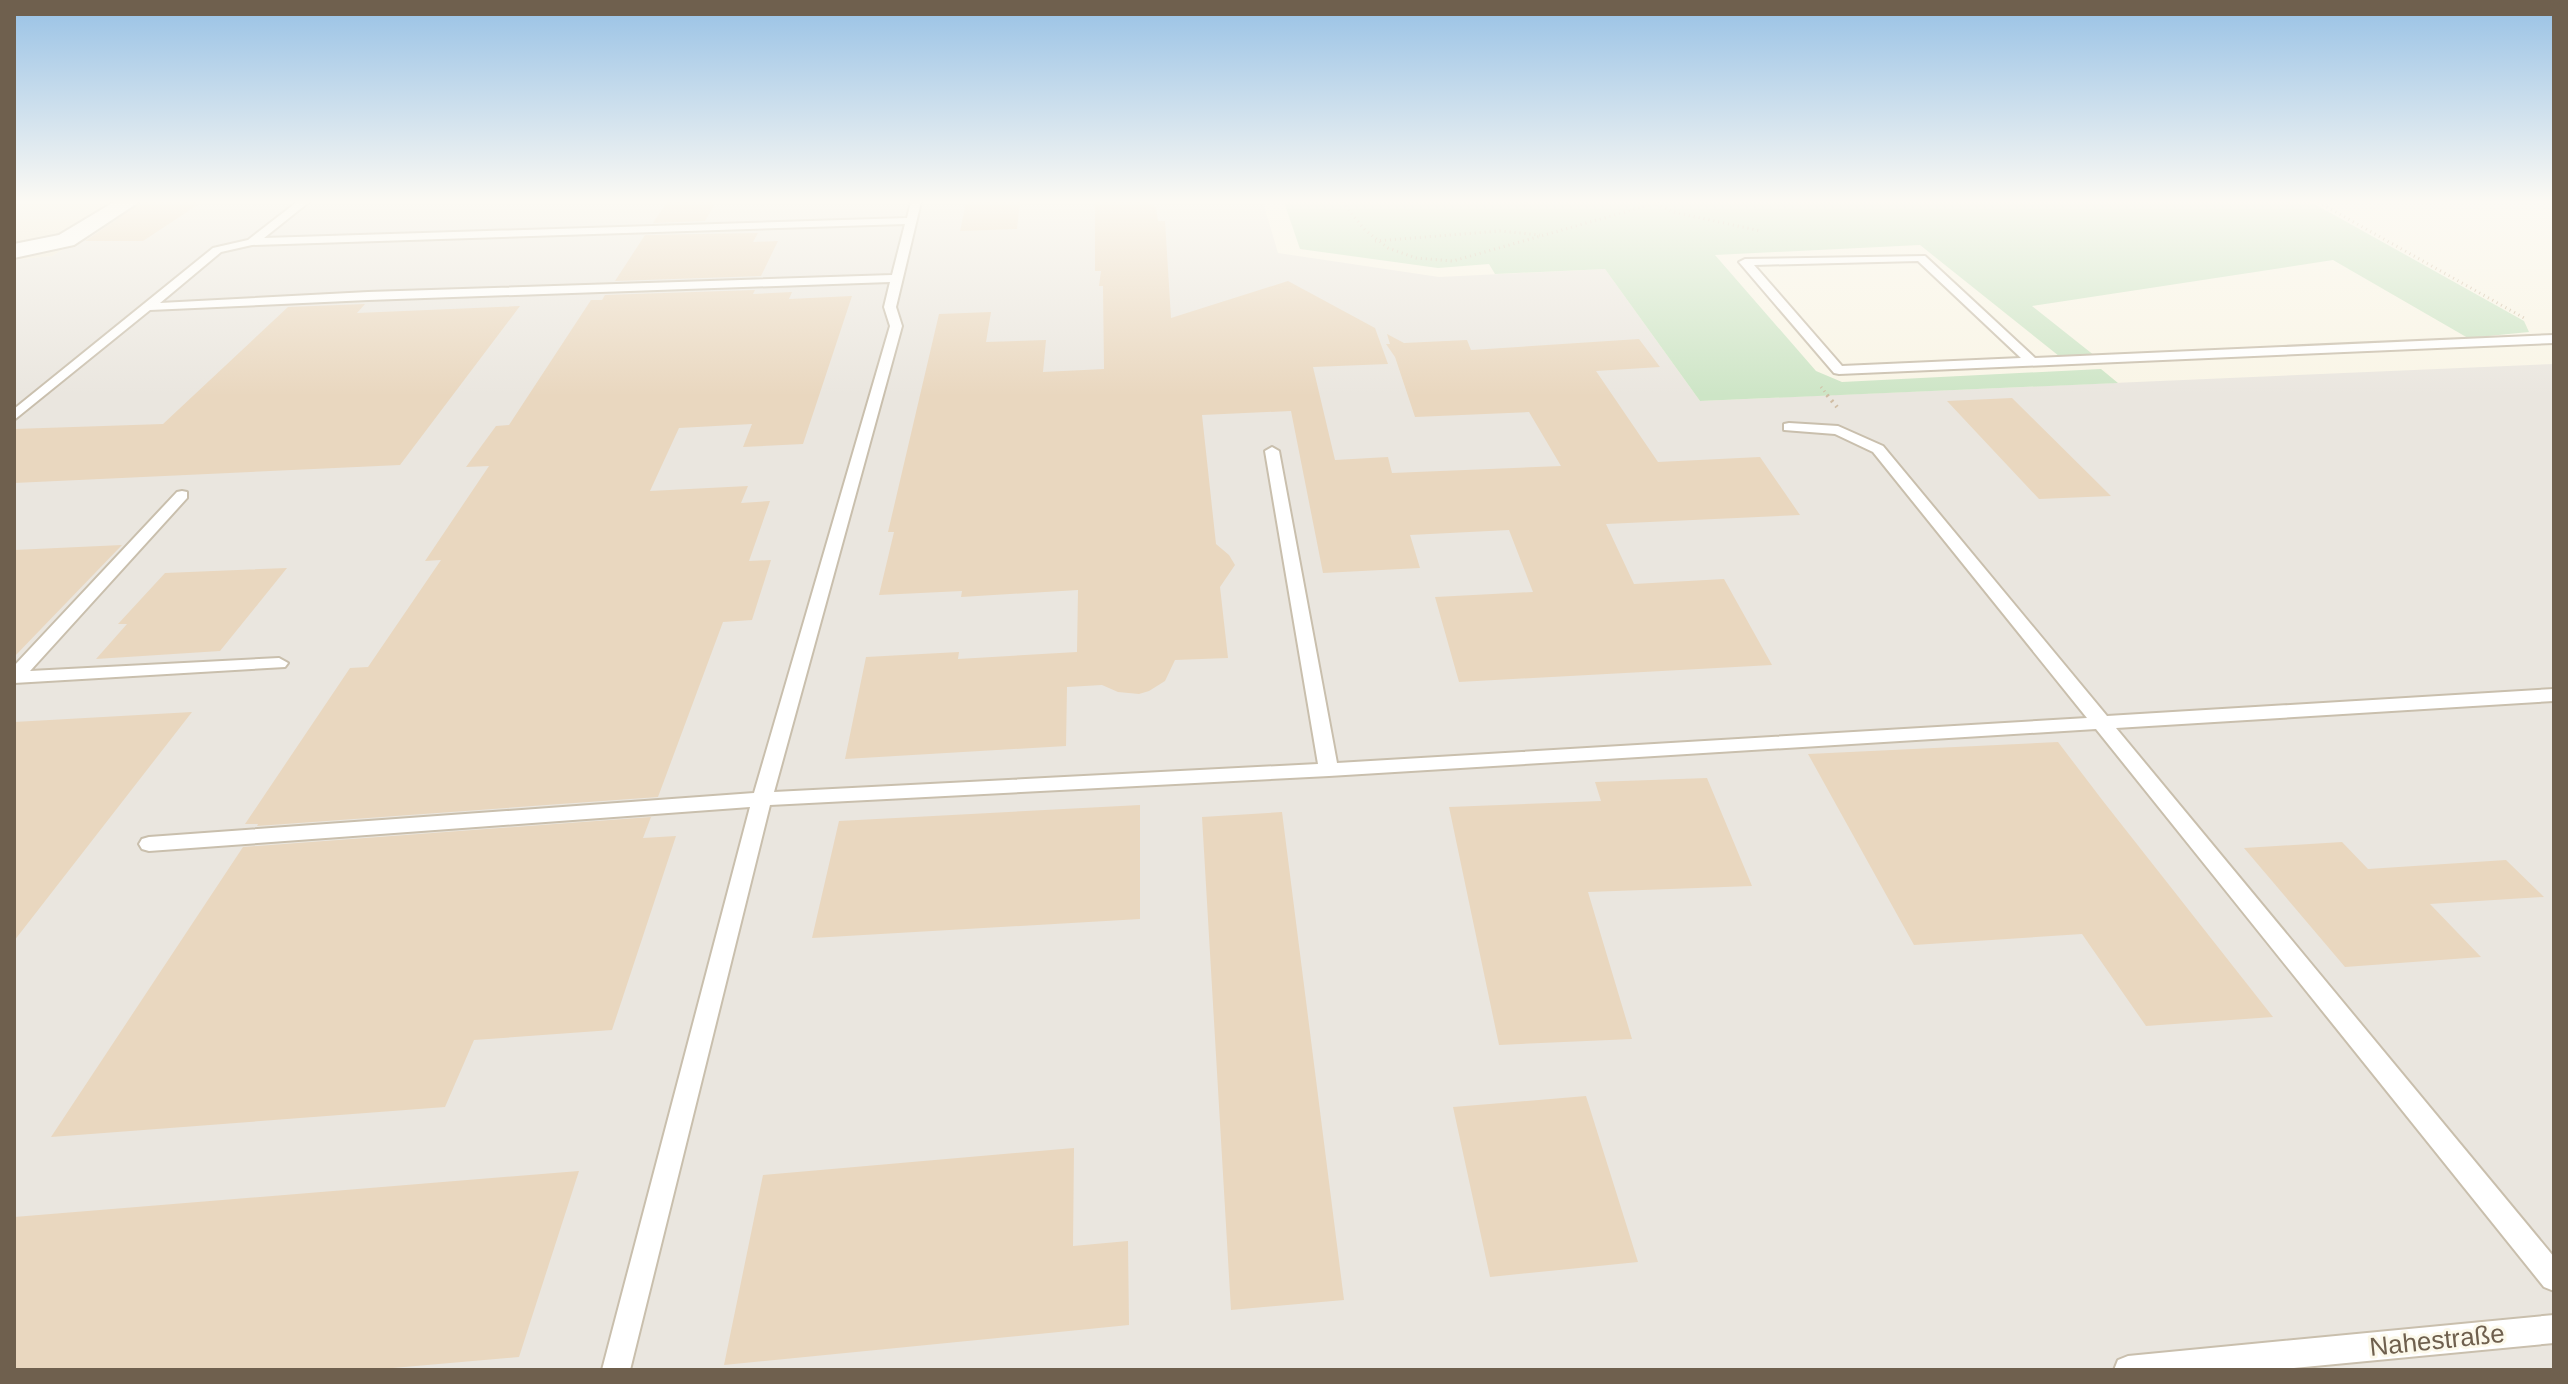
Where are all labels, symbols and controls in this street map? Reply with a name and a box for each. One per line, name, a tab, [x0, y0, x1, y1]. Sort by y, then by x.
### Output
street label: Nahestraße	[2368, 1318, 2506, 1362]

